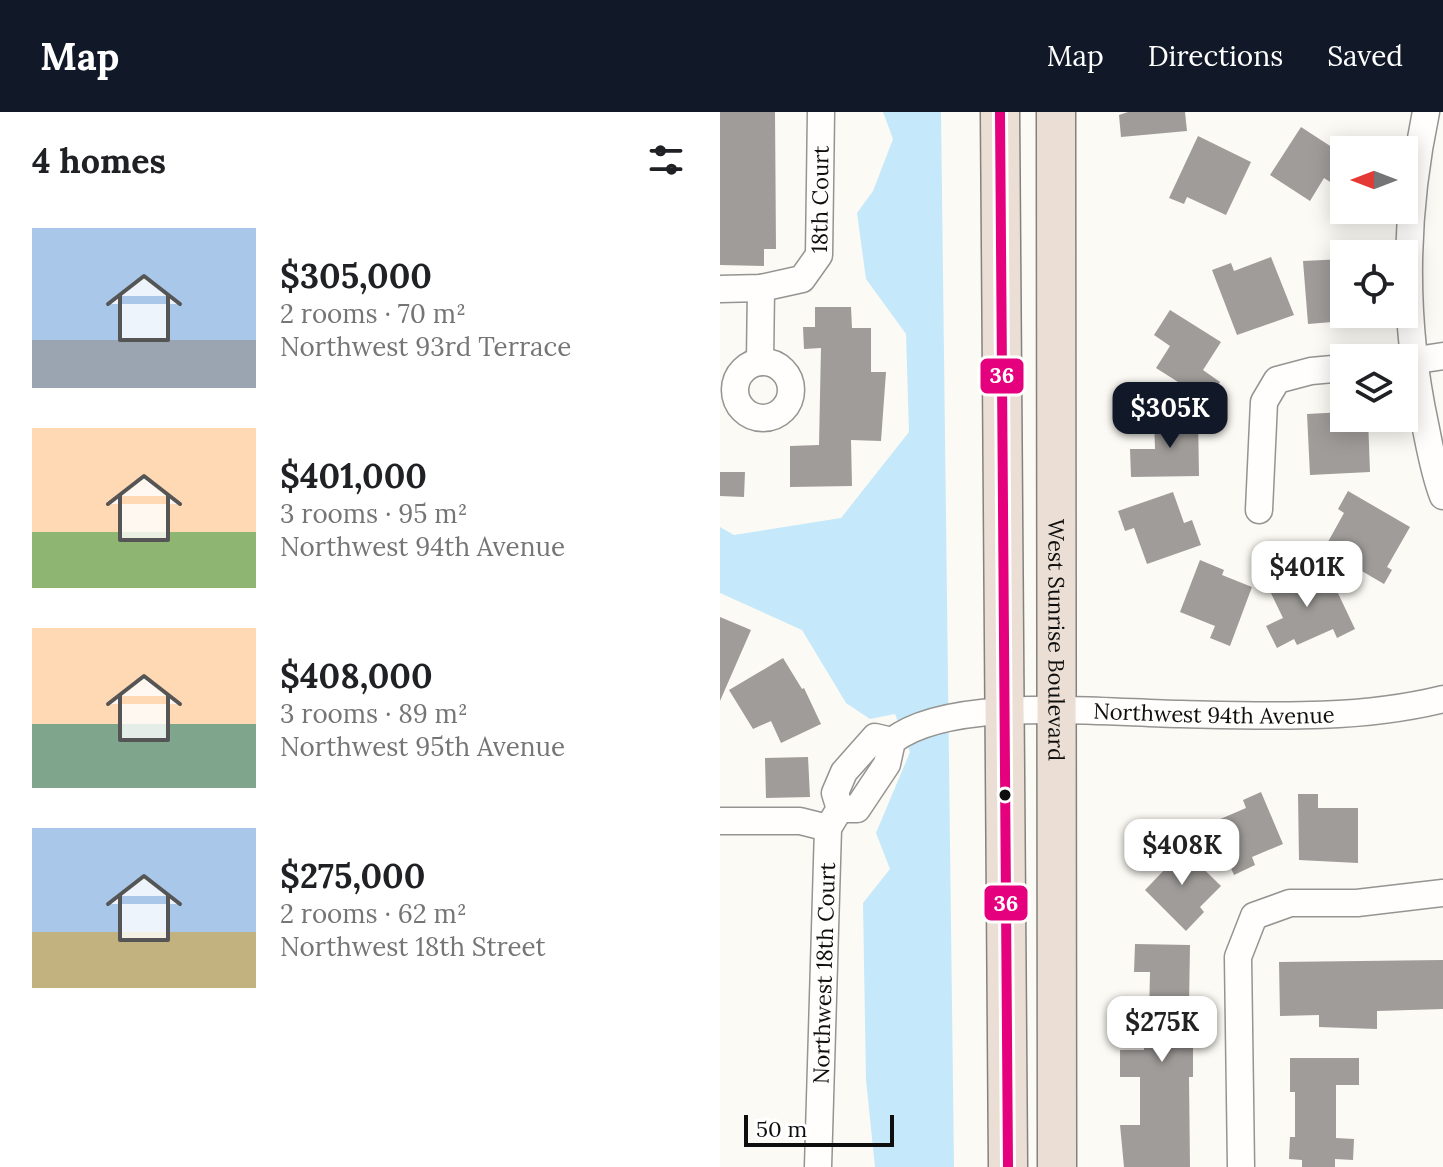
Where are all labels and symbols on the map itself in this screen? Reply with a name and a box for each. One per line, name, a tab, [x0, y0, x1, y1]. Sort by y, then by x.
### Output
north arrow	[1330, 136, 1418, 224]
street label: 18th Court	[805, 145, 835, 253]
line badge: 36	[979, 357, 1025, 395]
text: 36	[990, 361, 1014, 389]
pin: $305K	[1114, 382, 1226, 450]
street label: West Sunrise Boulevard	[1042, 519, 1071, 761]
pin: $401K	[1251, 541, 1363, 609]
street label: Northwest 94th Avenue	[1093, 697, 1335, 730]
unlabelled marker	[997, 787, 1013, 803]
pin: $408K	[1126, 819, 1238, 887]
street label: Northwest 18th Court	[806, 861, 841, 1084]
line badge: 36	[983, 884, 1029, 922]
text: 36	[994, 889, 1018, 917]
pin: $275K	[1106, 996, 1218, 1064]
scale bar	[744, 1111, 894, 1147]

